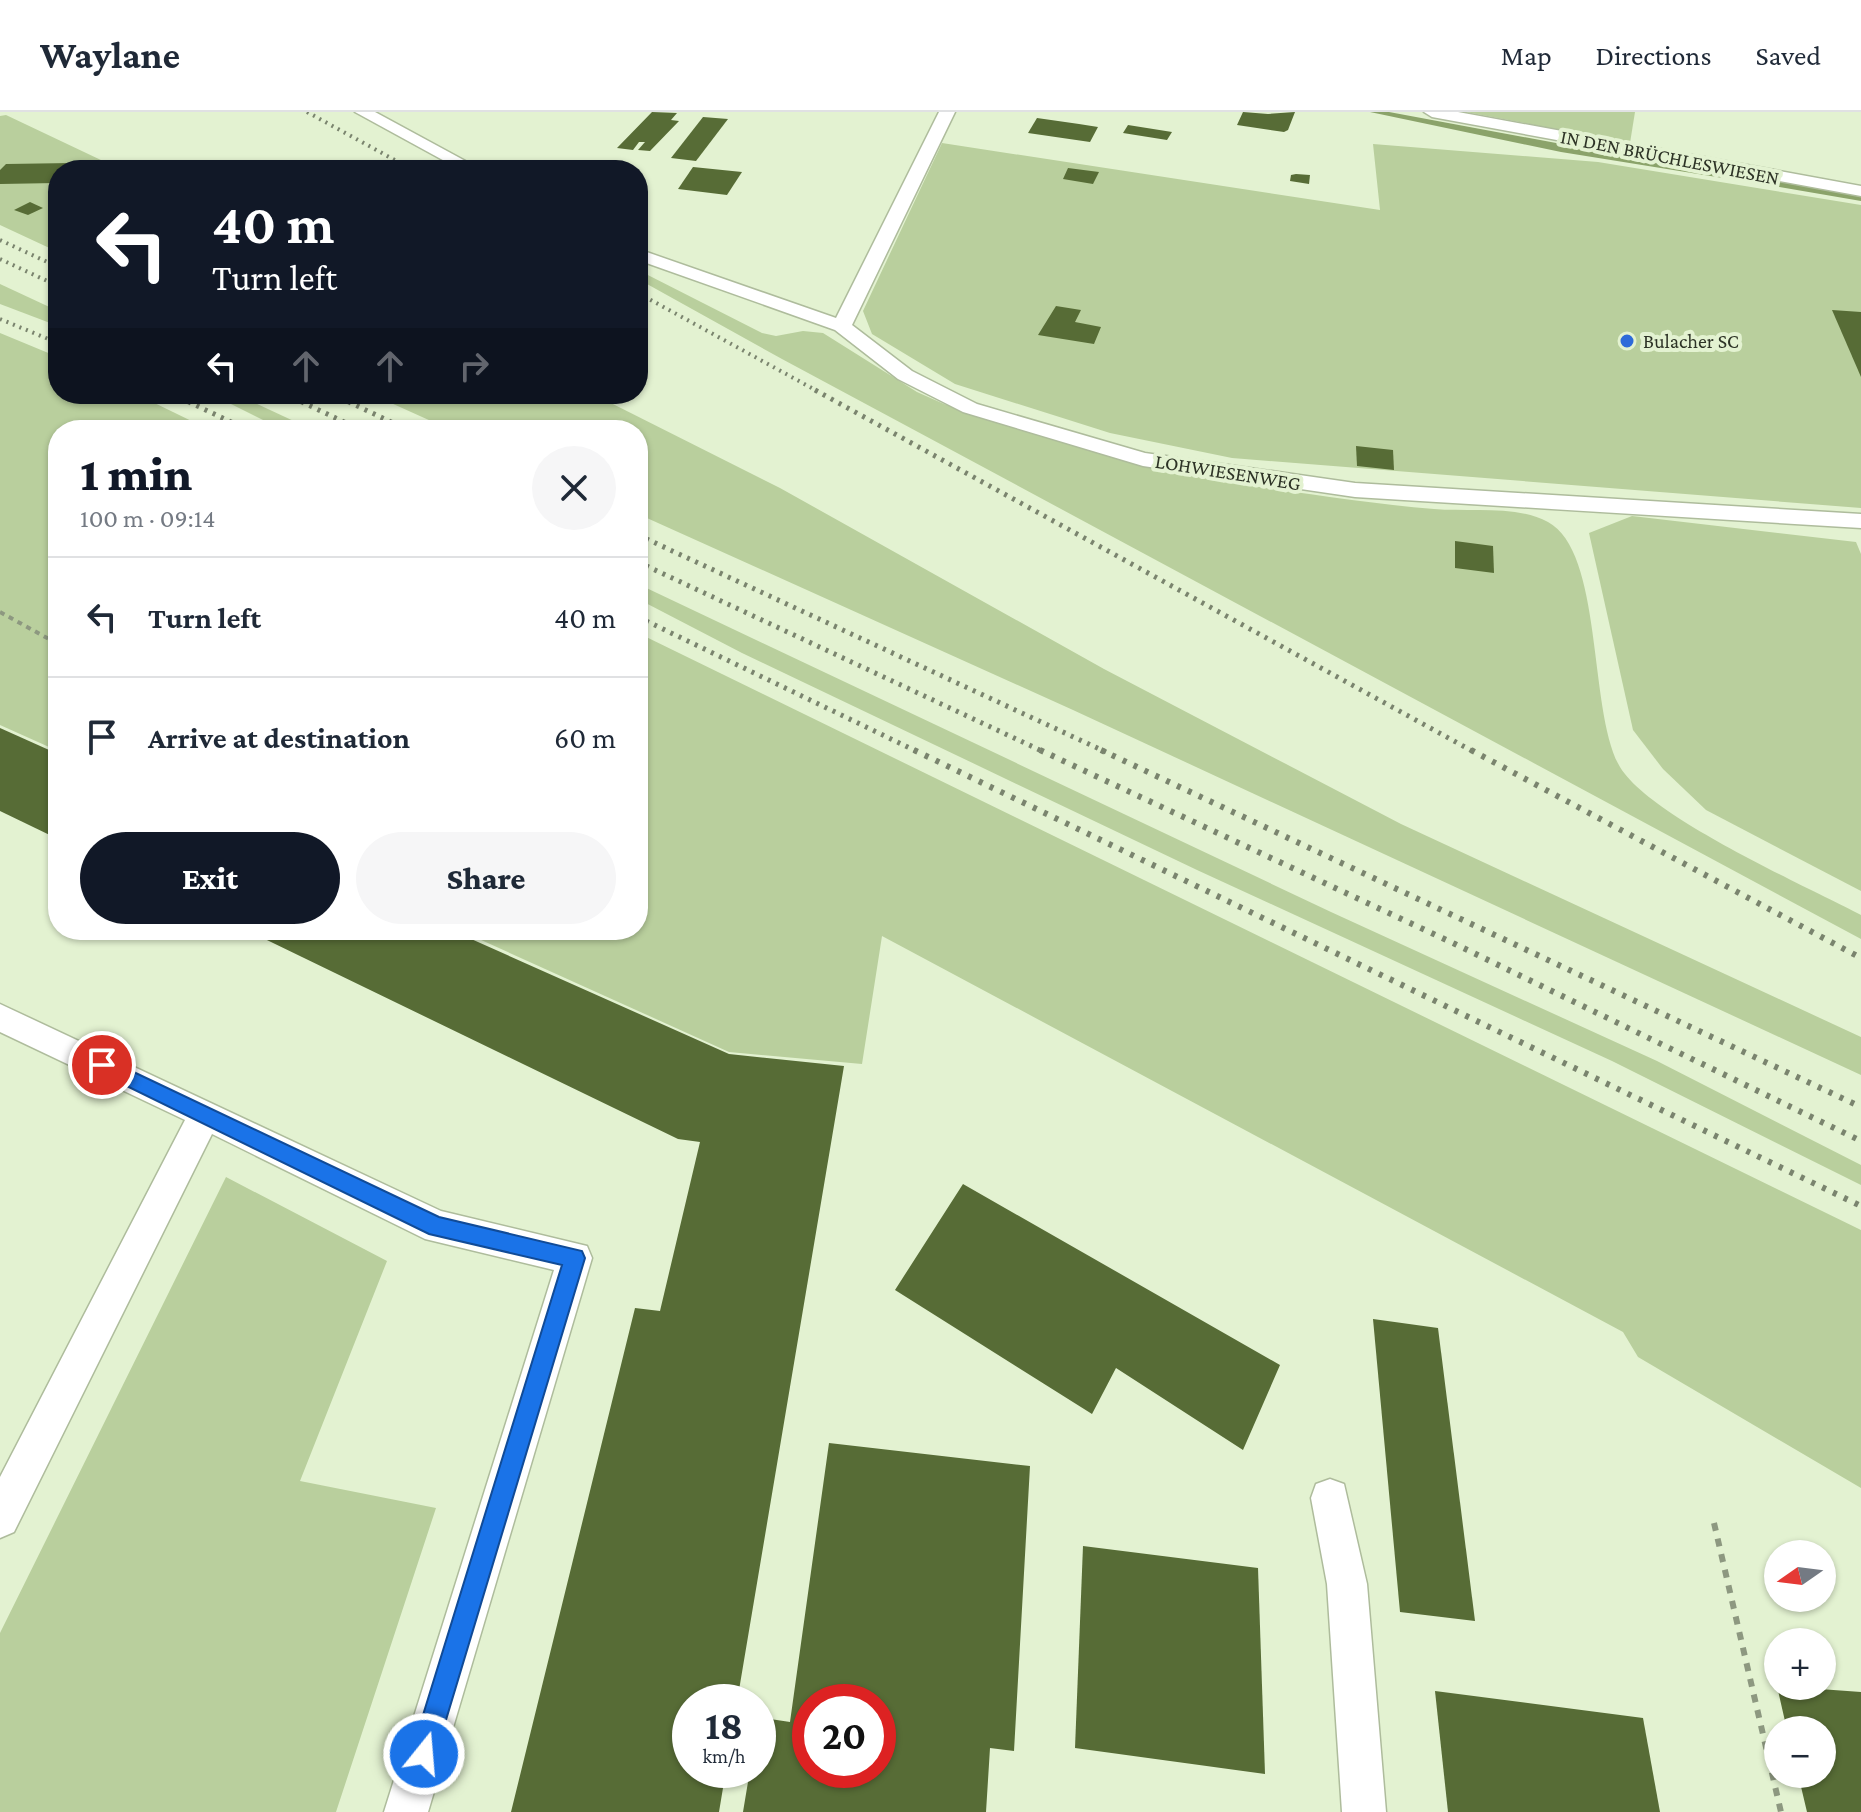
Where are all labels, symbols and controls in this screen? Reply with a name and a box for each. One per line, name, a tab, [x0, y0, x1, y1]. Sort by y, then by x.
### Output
text: Waylane	[40, 34, 180, 76]
text: Map	[1501, 40, 1552, 71]
text: Directions	[1596, 40, 1711, 71]
text: Saved	[1755, 40, 1821, 71]
street label: IN DEN BRÜCHLESWIESEN	[1559, 125, 1781, 189]
icon: left	[80, 192, 184, 296]
text: 40 m	[212, 193, 334, 255]
text: Turn left	[212, 258, 337, 298]
place label: Bulacher SC	[1643, 330, 1739, 352]
marker: Bulacher SC	[1618, 332, 1636, 350]
icon: left	[200, 344, 244, 388]
icon: ahead	[284, 344, 328, 388]
icon: ahead	[368, 344, 412, 388]
icon: right	[452, 344, 496, 388]
button: close	[532, 446, 616, 530]
text: 1 min	[80, 447, 192, 500]
street label: LOHWIESENWEG	[1154, 450, 1302, 494]
text: 100 m · 09:14	[80, 504, 216, 533]
icon: left	[80, 595, 124, 639]
text: Turn left	[148, 601, 261, 634]
text: 40 m	[554, 601, 616, 634]
icon: arrive	[80, 715, 124, 759]
text: Arrive at destination	[148, 721, 410, 754]
text: 60 m	[554, 721, 616, 754]
button: Exit	[80, 832, 340, 924]
button: Share	[356, 832, 616, 924]
pin	[68, 1031, 136, 1099]
icon: arrive	[80, 1043, 124, 1087]
north arrow	[1764, 1540, 1836, 1612]
map controls	[1764, 1540, 1836, 1788]
button: +	[1764, 1628, 1836, 1700]
speed limit sign: 20	[792, 1684, 896, 1788]
text: 18	[705, 1703, 743, 1748]
position arrow	[382, 1712, 466, 1796]
button: −	[1764, 1716, 1836, 1788]
text: km/h	[702, 1745, 746, 1767]

